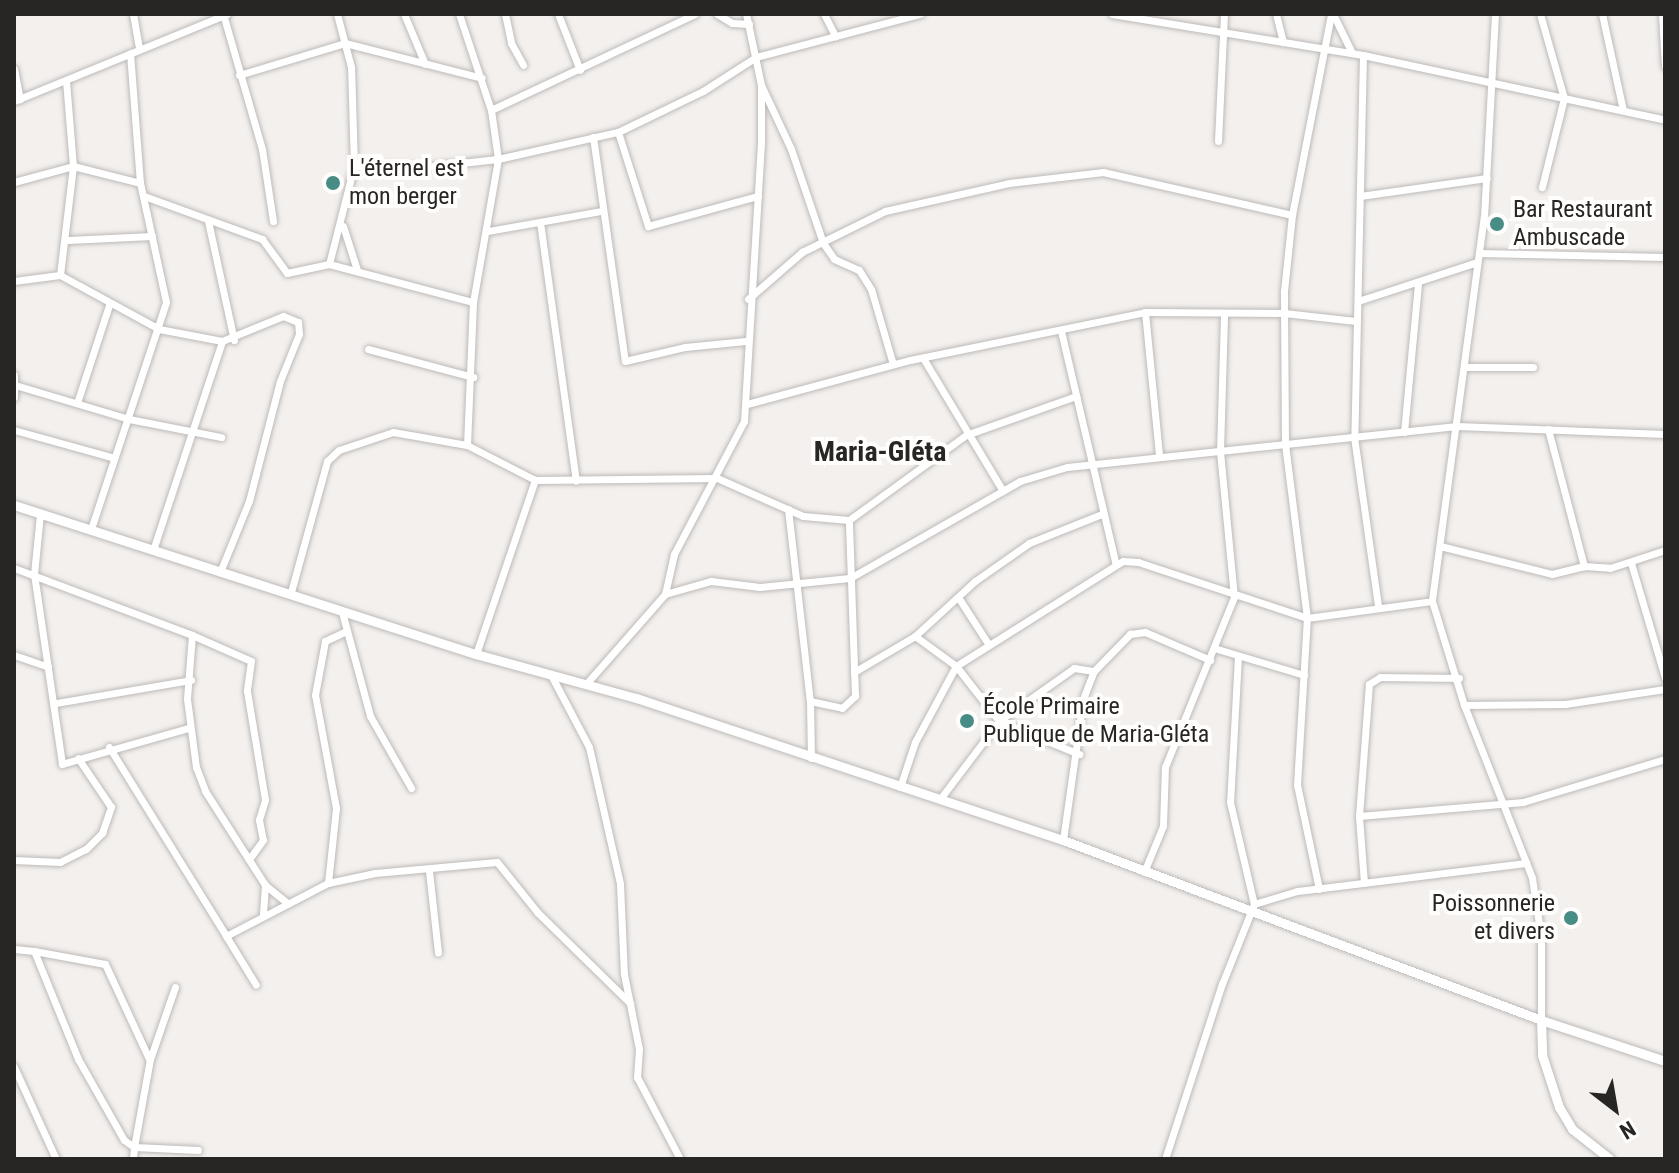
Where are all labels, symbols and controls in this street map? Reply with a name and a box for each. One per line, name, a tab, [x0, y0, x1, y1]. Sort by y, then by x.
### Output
place label: L'éternel est mon berger	[349, 155, 464, 211]
marker: L'éternel est mon berger	[324, 174, 342, 192]
place label: Bar Restaurant Ambuscade	[1513, 196, 1653, 252]
marker: Bar Restaurant Ambuscade	[1488, 215, 1506, 233]
district label: Maria-Gléta	[814, 435, 946, 469]
place label: École Primaire Publique de Maria-Gléta	[983, 693, 1209, 749]
marker: École Primaire Publique de Maria-Gléta	[958, 712, 976, 730]
place label: Poissonnerie et divers	[1432, 890, 1555, 946]
marker: Poissonnerie et divers	[1562, 909, 1580, 927]
north arrow	[1575, 1069, 1655, 1149]
text: N	[1615, 1116, 1640, 1144]

